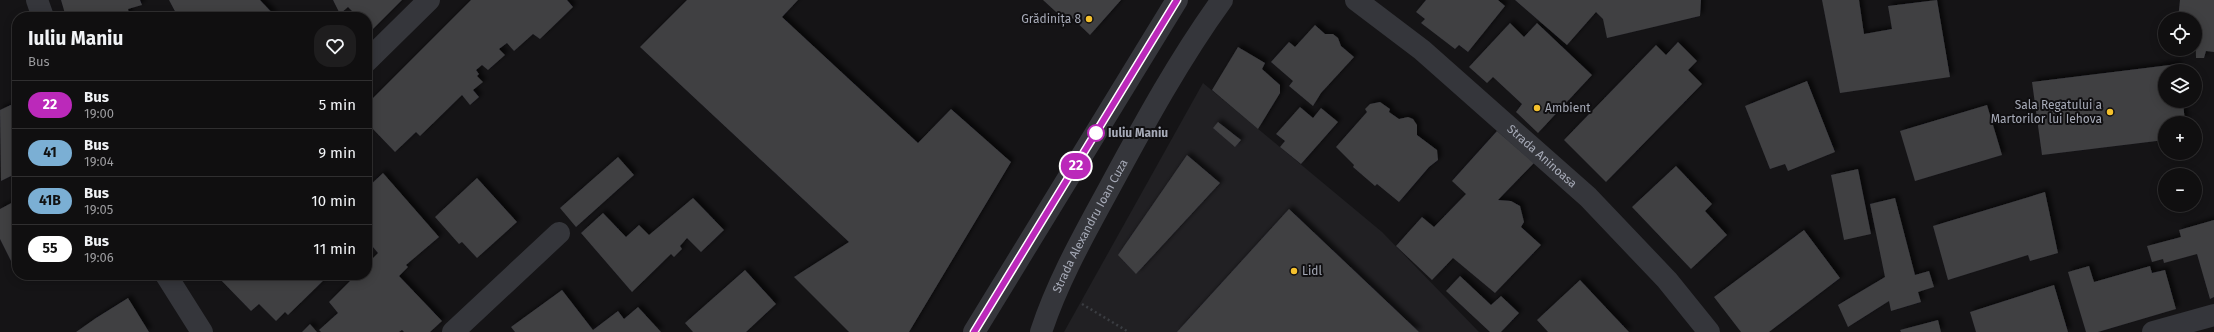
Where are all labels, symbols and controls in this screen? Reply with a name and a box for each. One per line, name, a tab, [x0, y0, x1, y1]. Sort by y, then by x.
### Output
place label: Grădinița 8	[1021, 12, 1081, 27]
map controls	[2158, 12, 2202, 212]
button: locate	[2158, 12, 2202, 56]
marker: Grădinița 8	[1084, 14, 1094, 24]
button: heart	[314, 25, 356, 67]
text: Iuliu Maniu	[28, 27, 123, 50]
text: Bus	[28, 54, 50, 69]
button: layers	[2158, 64, 2202, 108]
text: Bus	[84, 88, 109, 106]
text: 22	[43, 96, 57, 113]
text: 5 min	[319, 96, 356, 114]
place label: Sala Regatului a Martorilor lui Iehova	[1991, 98, 2102, 126]
place label: Ambient	[1545, 101, 1591, 115]
marker: Ambient	[1532, 103, 1542, 113]
text: 19:00	[84, 106, 114, 121]
marker: Sala Regatului a Martorilor lui Iehova	[2105, 107, 2115, 117]
button: +	[2158, 116, 2202, 160]
street label: Strada Aninoasa	[1504, 122, 1580, 191]
marker: Iuliu Maniu	[1087, 124, 1105, 142]
place label: Iuliu Maniu	[1108, 126, 1168, 140]
text: Bus	[84, 136, 109, 154]
text: 41	[43, 144, 57, 161]
text: 9 min	[318, 144, 356, 162]
line badge: 22	[1058, 153, 1094, 179]
text: 19:04	[84, 154, 114, 169]
street label: Strada Alexandru Ioan Cuza	[1050, 157, 1131, 295]
text: 22	[1069, 157, 1083, 174]
button: −	[2158, 168, 2202, 212]
text: Bus	[84, 184, 109, 202]
text: 41B	[39, 192, 61, 209]
text: 10 min	[311, 192, 356, 210]
text: 19:05	[84, 202, 113, 217]
text: Bus	[84, 232, 109, 250]
text: 55	[43, 240, 57, 257]
text: 11 min	[313, 240, 356, 258]
text: 19:06	[84, 250, 114, 265]
place label: Lidl	[1302, 264, 1323, 278]
marker: Lidl	[1289, 266, 1299, 276]

